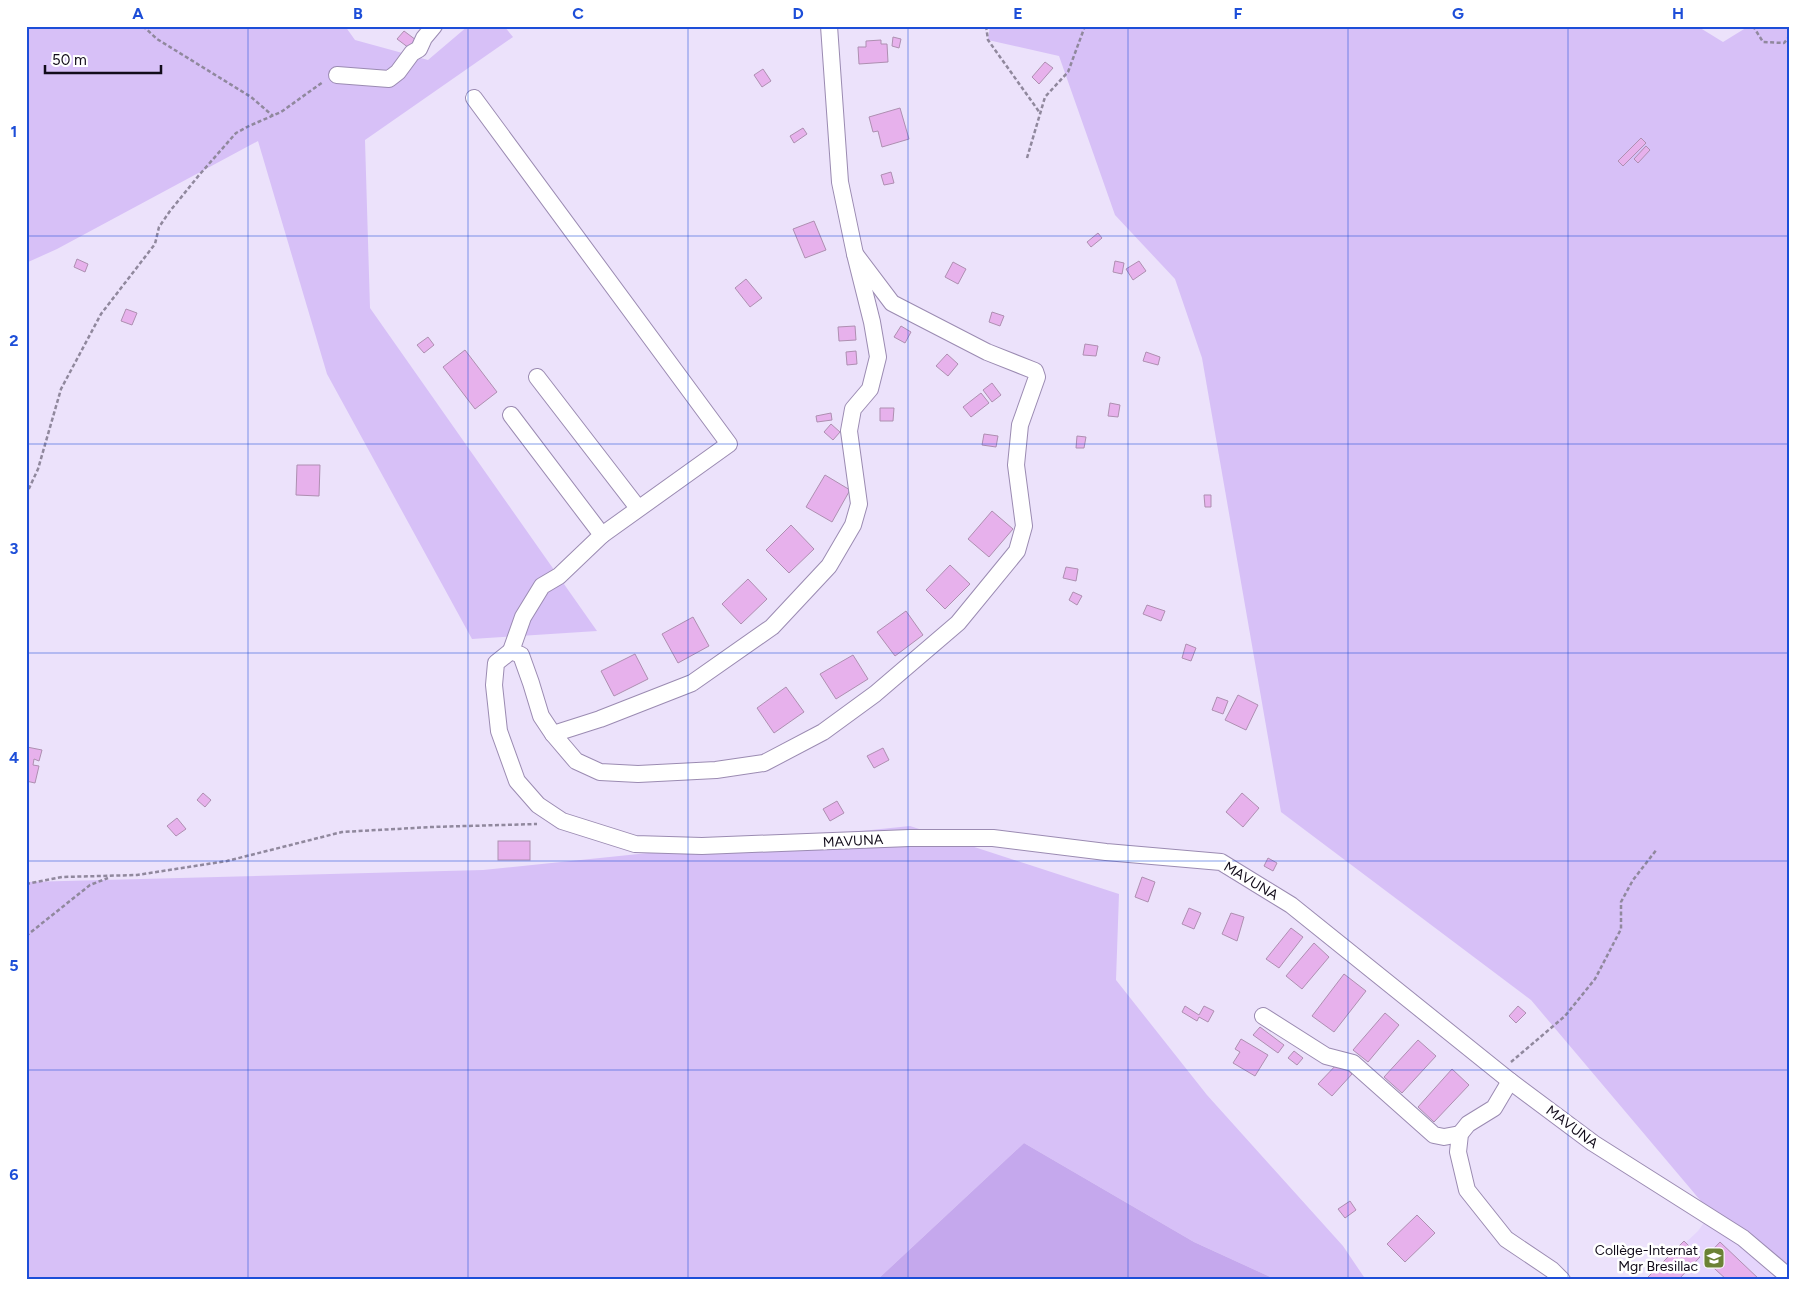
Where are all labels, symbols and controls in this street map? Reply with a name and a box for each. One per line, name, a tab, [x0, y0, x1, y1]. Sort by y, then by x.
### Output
text: A	[132, 4, 144, 23]
text: B	[353, 4, 363, 23]
text: C	[572, 4, 584, 23]
text: D	[792, 4, 804, 23]
text: E	[1013, 4, 1023, 23]
text: F	[1234, 4, 1243, 23]
text: G	[1452, 4, 1464, 23]
text: H	[1672, 4, 1684, 23]
scale bar	[45, 42, 161, 74]
text: 50 m	[52, 51, 87, 69]
text: 1	[11, 122, 17, 141]
text: 2	[9, 331, 19, 350]
text: 3	[10, 539, 19, 558]
text: 4	[9, 748, 19, 767]
street label: MAVUNA	[822, 831, 884, 851]
street label: MAVUNA	[1221, 858, 1282, 904]
text: 5	[9, 956, 19, 975]
street label: MAVUNA	[1543, 1102, 1602, 1152]
text: 6	[9, 1165, 19, 1184]
place label: Collège-Internat Mgr Bresillac	[1595, 1242, 1698, 1275]
school or university icon: Collège-Internat Mgr Bresillac	[1702, 1246, 1726, 1270]

